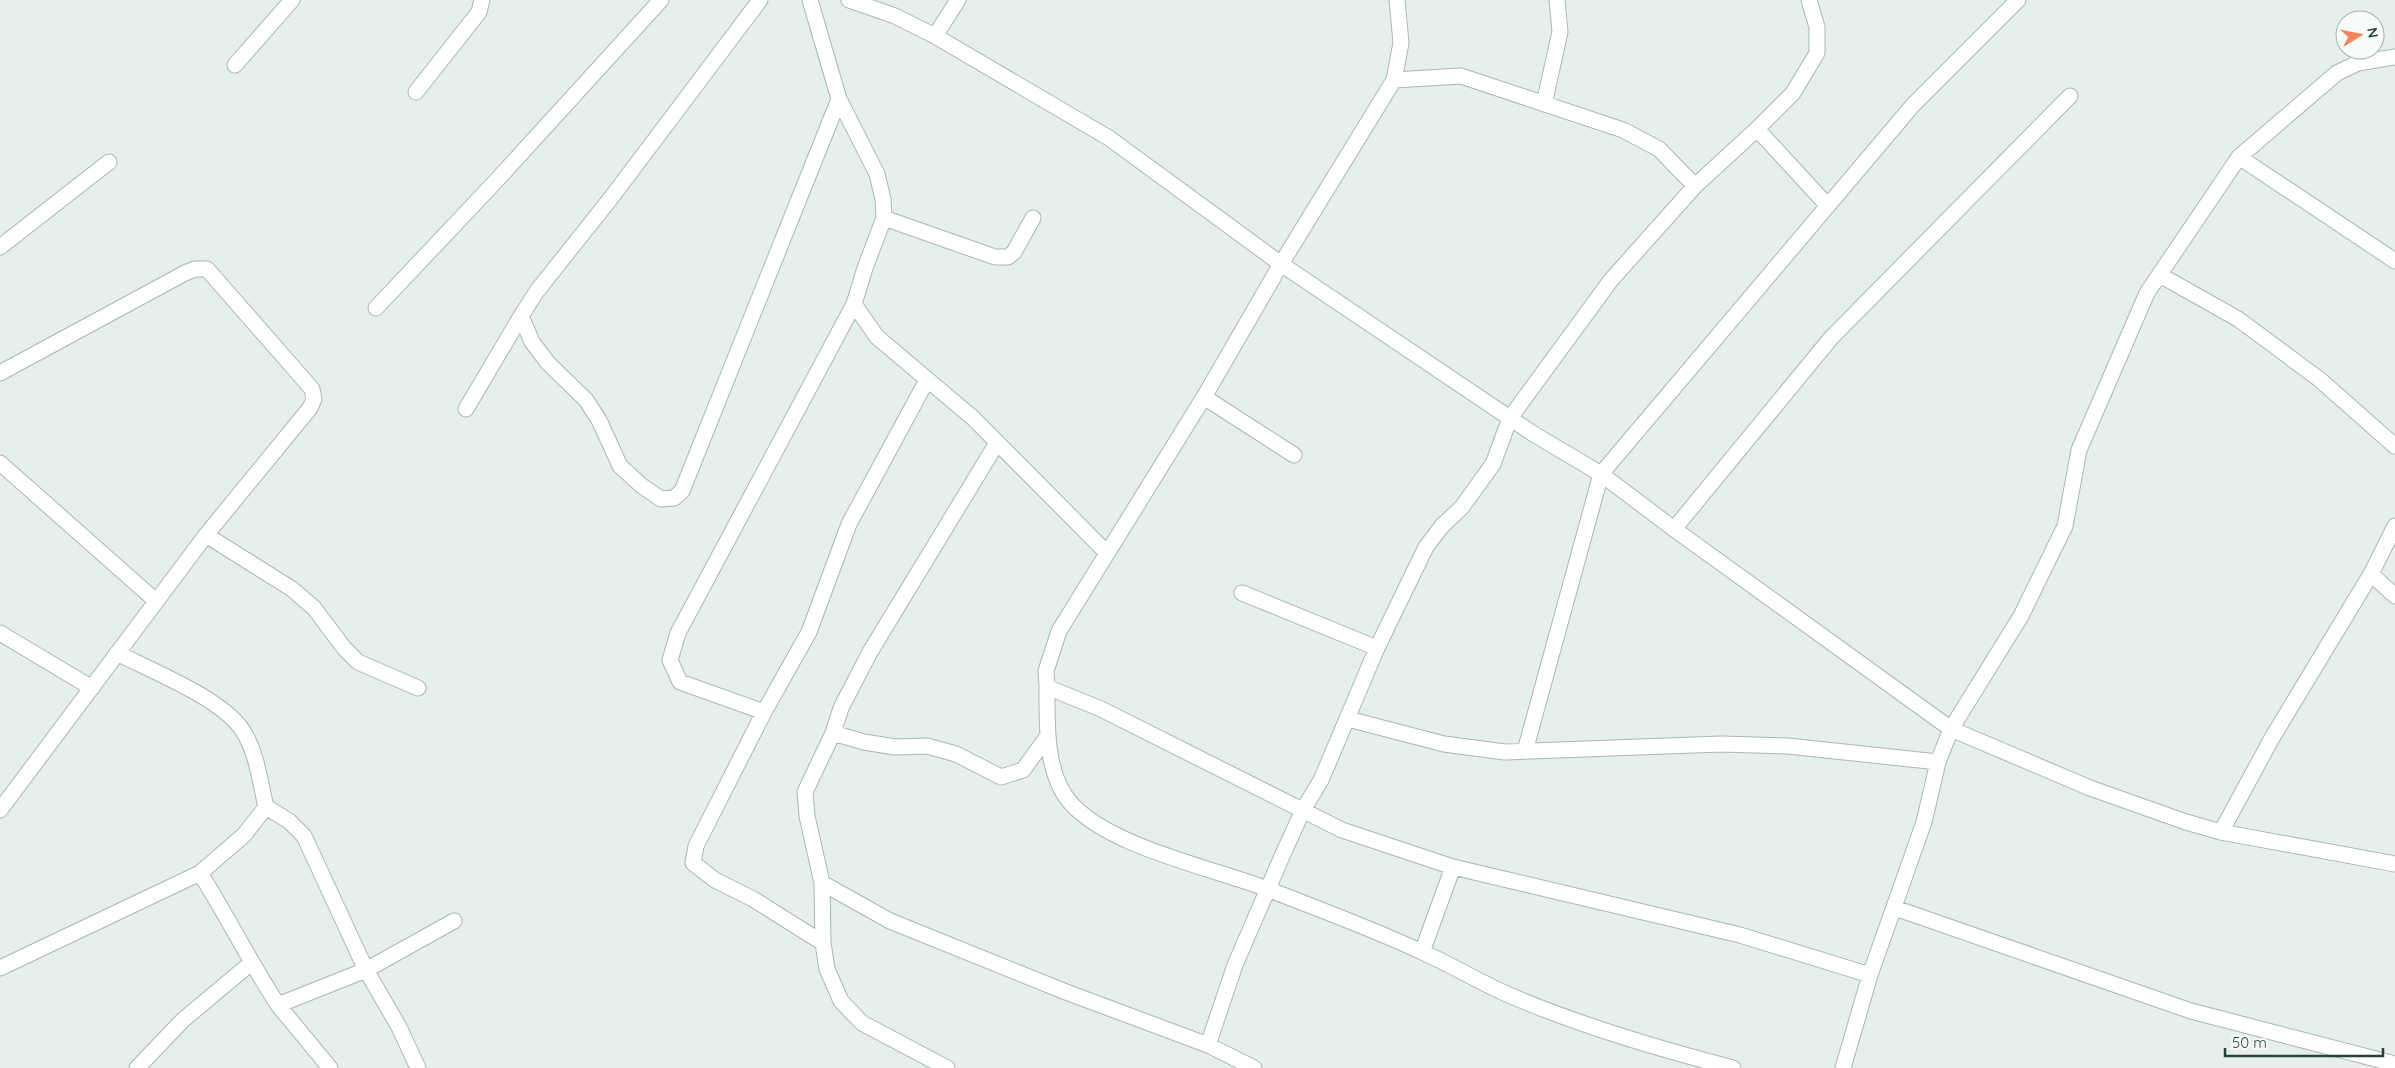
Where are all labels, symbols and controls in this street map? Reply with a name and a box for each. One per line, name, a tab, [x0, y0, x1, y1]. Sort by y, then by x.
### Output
north arrow	[2335, 10, 2385, 60]
text: N	[2363, 26, 2383, 39]
scale bar	[2225, 1026, 2382, 1058]
text: 50 m	[2232, 1033, 2267, 1052]

